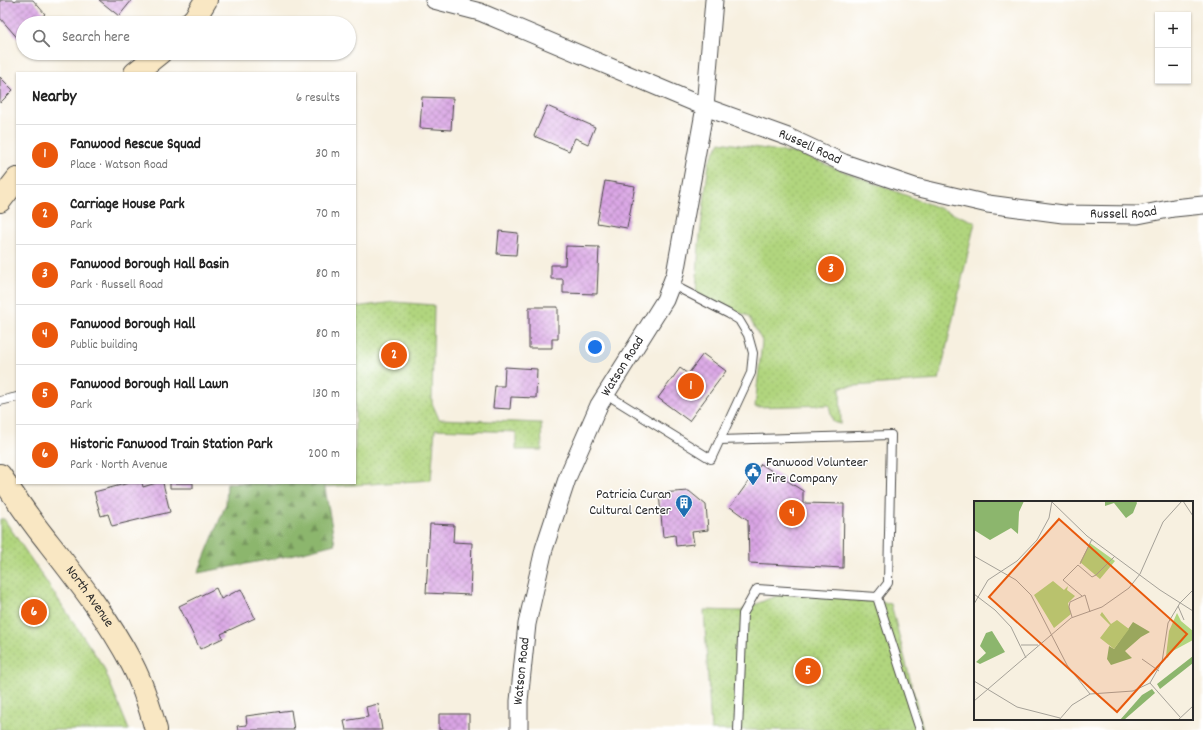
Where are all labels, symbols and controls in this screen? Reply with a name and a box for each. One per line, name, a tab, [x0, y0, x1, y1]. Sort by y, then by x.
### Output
map controls	[1155, 12, 1191, 84]
button: +	[1155, 12, 1191, 48]
search box	[16, 16, 356, 60]
icon: search	[30, 27, 52, 49]
text: Search here	[62, 27, 130, 49]
button: −	[1155, 48, 1191, 84]
text: Nearby	[32, 86, 76, 110]
text: 6 results	[296, 89, 340, 108]
street label: Russell Road	[776, 124, 844, 170]
text: Fanwood Rescue Squad	[70, 134, 201, 156]
text: 1	[44, 145, 46, 164]
text: 30 m	[315, 145, 340, 164]
text: Place · Watson Road	[70, 156, 168, 175]
text: Carriage House Park	[70, 194, 185, 216]
street label: Russell Road	[1090, 202, 1159, 225]
text: 2	[42, 205, 48, 224]
text: 70 m	[316, 205, 340, 224]
text: Park	[70, 216, 92, 235]
text: Fanwood Borough Hall Basin	[70, 254, 229, 276]
pin: 3	[818, 254, 844, 284]
text: 3	[42, 265, 48, 284]
text: 80 m	[316, 265, 340, 284]
text: Park · Russell Road	[70, 276, 163, 295]
text: Fanwood Borough Hall	[70, 314, 195, 336]
text: 4	[42, 325, 48, 344]
text: 80 m	[316, 325, 340, 344]
street label: Watson Road	[597, 333, 650, 401]
text: Public building	[70, 336, 138, 355]
your location	[585, 337, 605, 357]
pin: 2	[381, 340, 407, 370]
pin: 1	[678, 371, 704, 401]
text: Fanwood Borough Hall Lawn	[70, 374, 229, 396]
text: 5	[42, 385, 48, 404]
text: 130 m	[312, 385, 340, 404]
text: Park	[70, 396, 92, 415]
text: Historic Fanwood Train Station Park	[70, 434, 273, 456]
text: 6	[42, 445, 48, 464]
text: 200 m	[308, 445, 340, 464]
place label: Fanwood Volunteer Fire Company	[766, 453, 869, 489]
text: Park · North Avenue	[70, 456, 167, 475]
public building icon: Fanwood Volunteer Fire Company	[743, 461, 763, 486]
place label: Patricia Curan Cultural Center	[589, 485, 672, 521]
building icon: Patricia Curan Cultural Center	[674, 493, 694, 518]
pin: 4	[779, 498, 805, 528]
inset map	[974, 501, 1193, 720]
street label: North Avenue	[60, 562, 118, 632]
pin: 6	[21, 597, 47, 627]
street label: Watson Road	[509, 636, 536, 706]
pin: 5	[795, 656, 821, 686]

